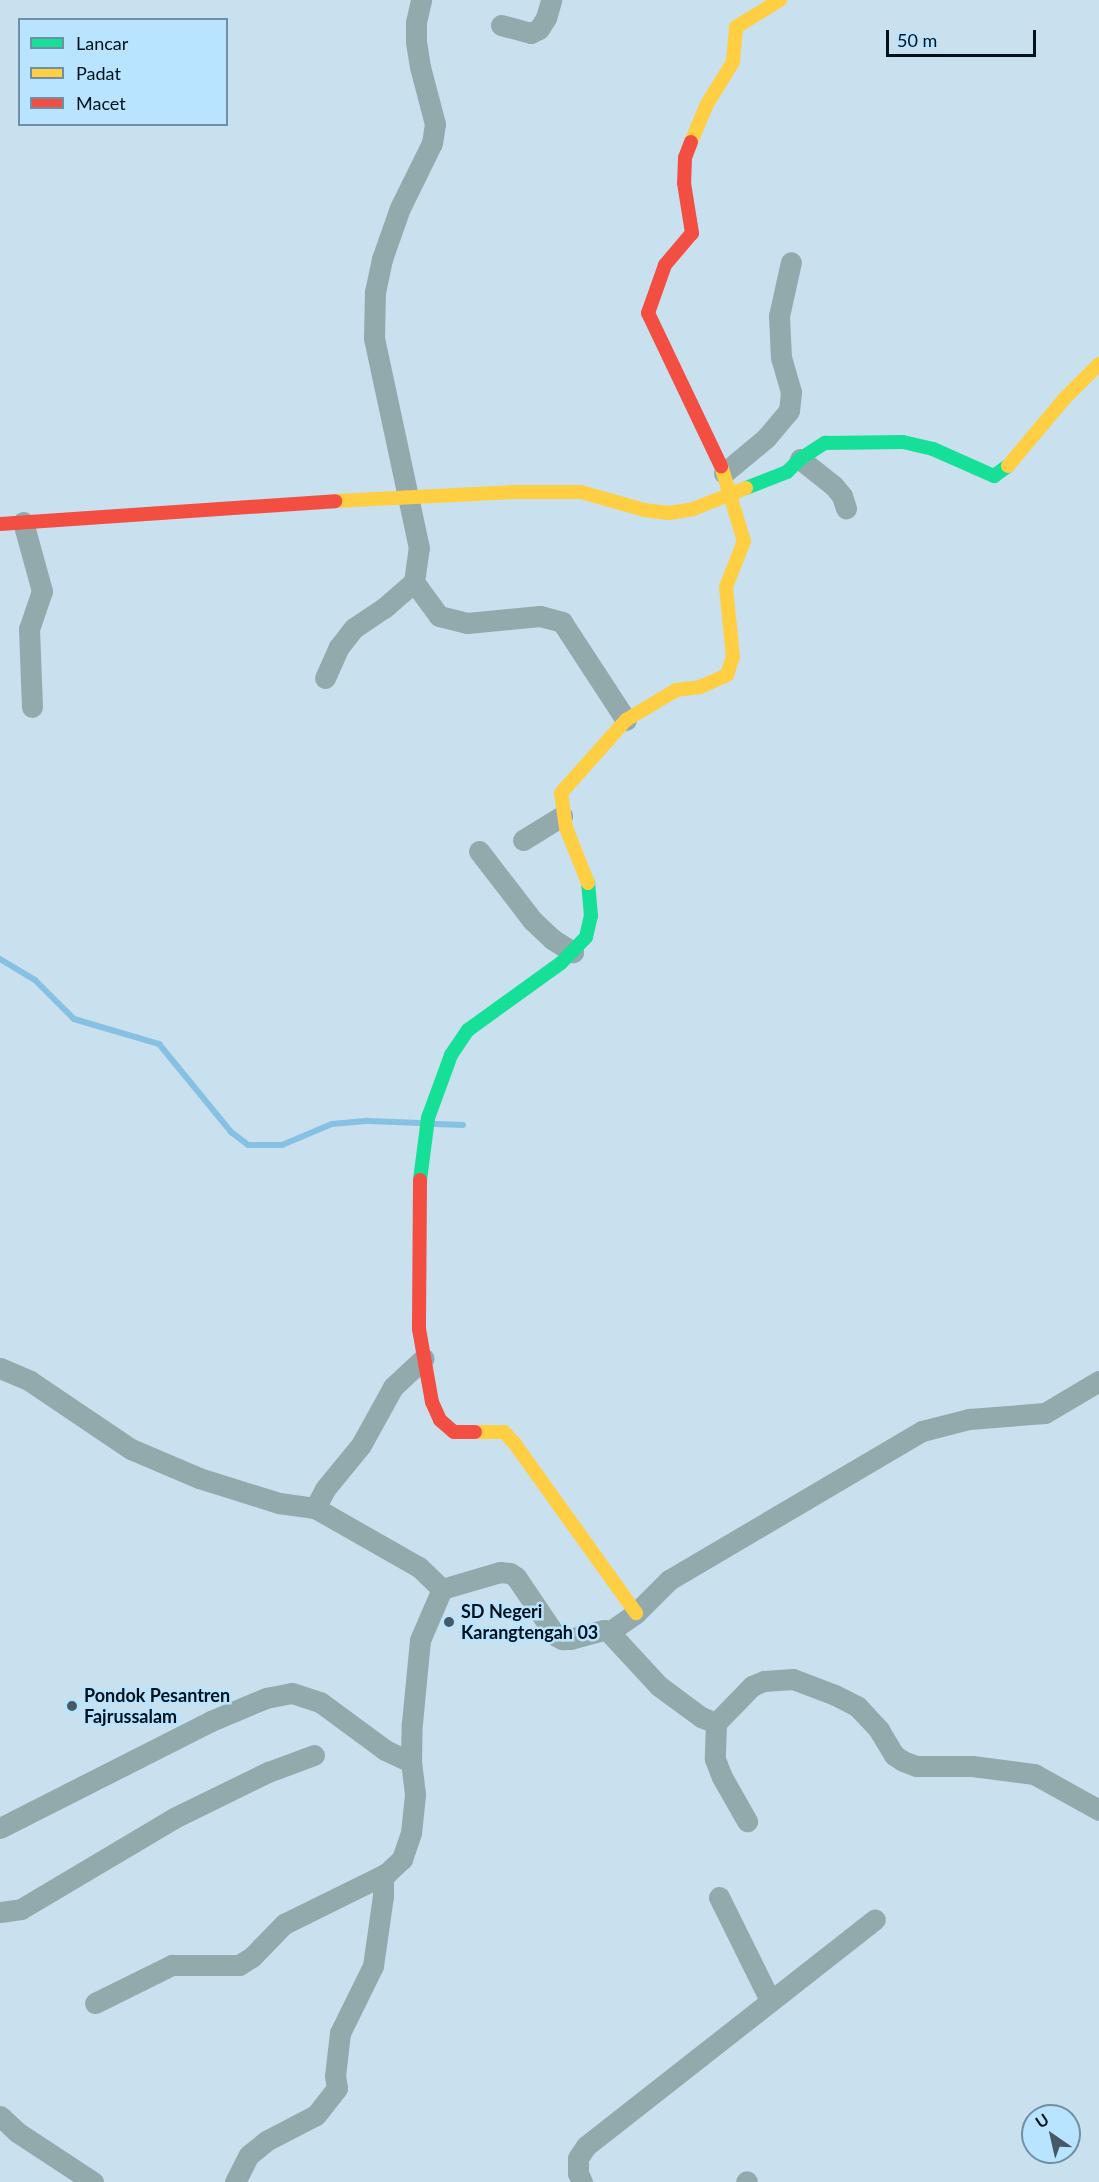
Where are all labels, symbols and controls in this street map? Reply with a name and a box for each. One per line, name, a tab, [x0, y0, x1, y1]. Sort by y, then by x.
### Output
legend	[18, 18, 228, 126]
scale bar	[889, 18, 1039, 56]
text: 50 m	[897, 29, 937, 51]
text: Lancar	[76, 32, 128, 54]
text: Padat	[76, 62, 121, 84]
text: Macet	[76, 92, 126, 114]
place label: SD Negeri Karangtengah 03	[461, 1601, 598, 1644]
marker: SD Negeri Karangtengah 03	[442, 1615, 456, 1629]
place label: Pondok Pesantren Fajrussalam	[84, 1685, 230, 1728]
marker: Pondok Pesantren Fajrussalam	[65, 1699, 79, 1713]
north arrow	[1021, 2104, 1081, 2164]
text: U	[1032, 2109, 1052, 2132]

